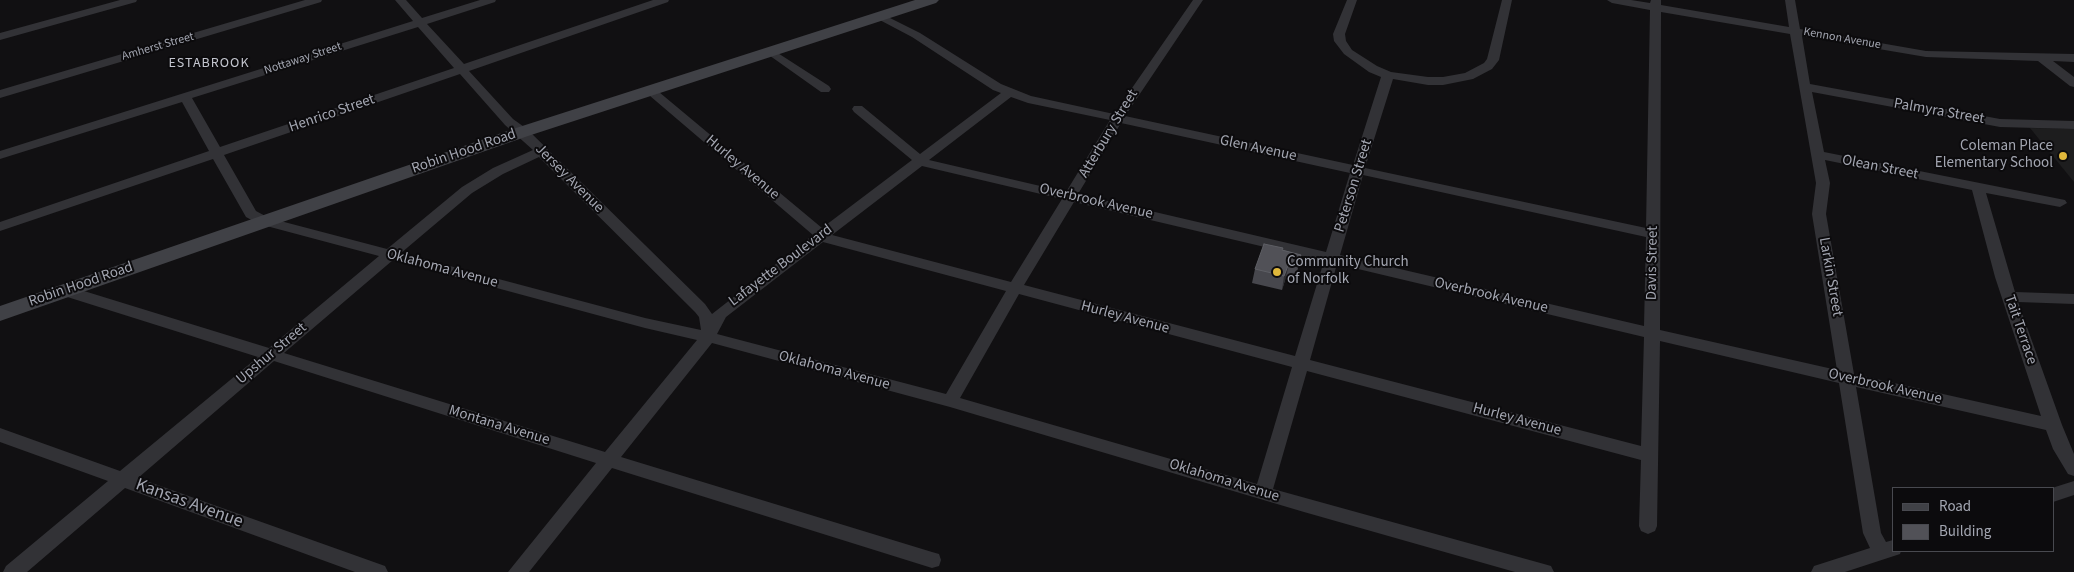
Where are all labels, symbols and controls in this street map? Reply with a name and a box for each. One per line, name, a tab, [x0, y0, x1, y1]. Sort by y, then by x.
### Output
street label: Kennon Avenue	[1802, 25, 1882, 53]
street label: Amherst Street	[120, 30, 196, 64]
street label: Nottaway Street	[263, 40, 343, 78]
district label: ESTABROOK	[167, 56, 251, 72]
street label: Atterbury Street	[1076, 87, 1142, 181]
street label: Henrico Street	[287, 91, 377, 137]
street label: Palmyra Street	[1892, 95, 1986, 129]
street label: Robin Hood Road	[409, 126, 519, 178]
street label: Hurley Avenue	[701, 132, 783, 204]
street label: Glen Avenue	[1218, 132, 1298, 166]
street label: Peterson Street	[1331, 137, 1377, 235]
place label: Coleman Place Elementary School	[1935, 138, 2053, 173]
street label: Jersey Avenue	[531, 141, 607, 217]
marker: Coleman Place Elementary School	[2057, 150, 2069, 162]
street label: Olean Street	[1840, 152, 1920, 184]
street label: Overbrook Avenue	[1038, 180, 1154, 224]
street label: Lafayette Boulevard	[726, 221, 836, 311]
street label: Davis Street	[1643, 226, 1663, 300]
street label: Larkin Street	[1814, 236, 1846, 318]
street label: Oklahoma Avenue	[384, 246, 500, 292]
place label: Community Church of Norfolk	[1287, 254, 1409, 289]
street label: Robin Hood Road	[26, 259, 136, 311]
marker: Community Church of Norfolk	[1271, 266, 1283, 278]
street label: Overbrook Avenue	[1433, 274, 1549, 318]
street label: Tait Terrace	[2000, 293, 2040, 367]
street label: Hurley Avenue	[1079, 298, 1171, 338]
street label: Upshur Street	[233, 319, 311, 389]
street label: Oklahoma Avenue	[776, 348, 892, 394]
street label: Overbrook Avenue	[1827, 365, 1943, 409]
street label: Hurley Avenue	[1471, 400, 1563, 440]
street label: Montana Avenue	[446, 402, 552, 450]
street label: Oklahoma Avenue	[1167, 456, 1281, 506]
street label: Kansas Avenue	[132, 475, 246, 533]
legend	[1892, 487, 2054, 552]
text: Road	[1939, 496, 1971, 517]
text: Building	[1939, 521, 1991, 542]

